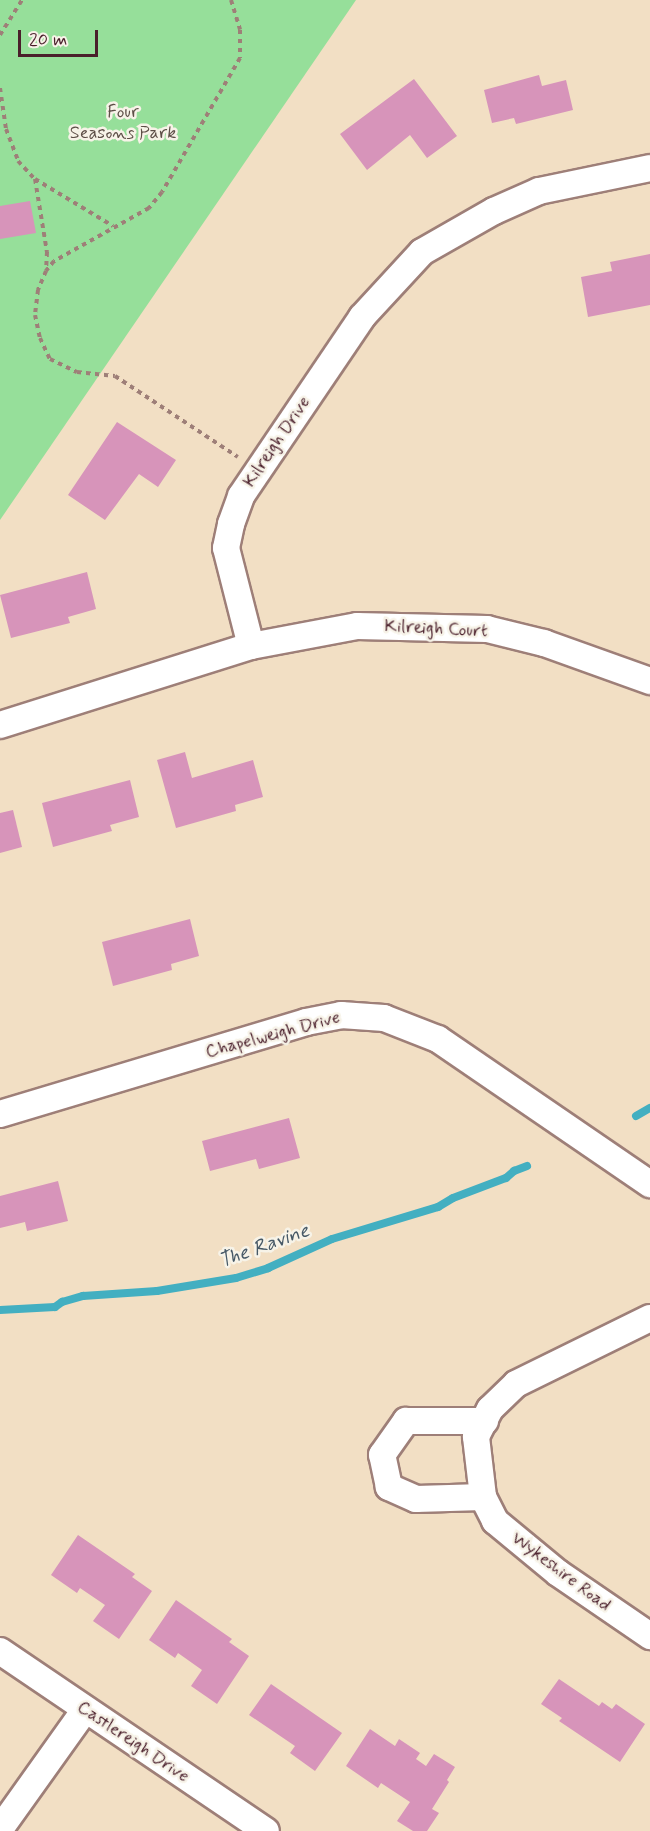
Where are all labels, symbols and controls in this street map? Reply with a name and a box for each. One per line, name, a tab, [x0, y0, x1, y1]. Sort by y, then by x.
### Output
scale bar	[21, 18, 100, 56]
text: 20 m	[29, 28, 67, 52]
park label: Four Seasons Park	[70, 102, 176, 144]
street label: Kilreigh Drive	[239, 393, 315, 491]
street label: Kilreigh Court	[382, 615, 490, 643]
street label: Chapelweigh Drive	[204, 1007, 342, 1063]
water label: The Ravine	[214, 1218, 314, 1274]
street label: Wykeshire Road	[507, 1528, 615, 1616]
street label: Castlereigh Drive	[73, 1697, 193, 1787]

